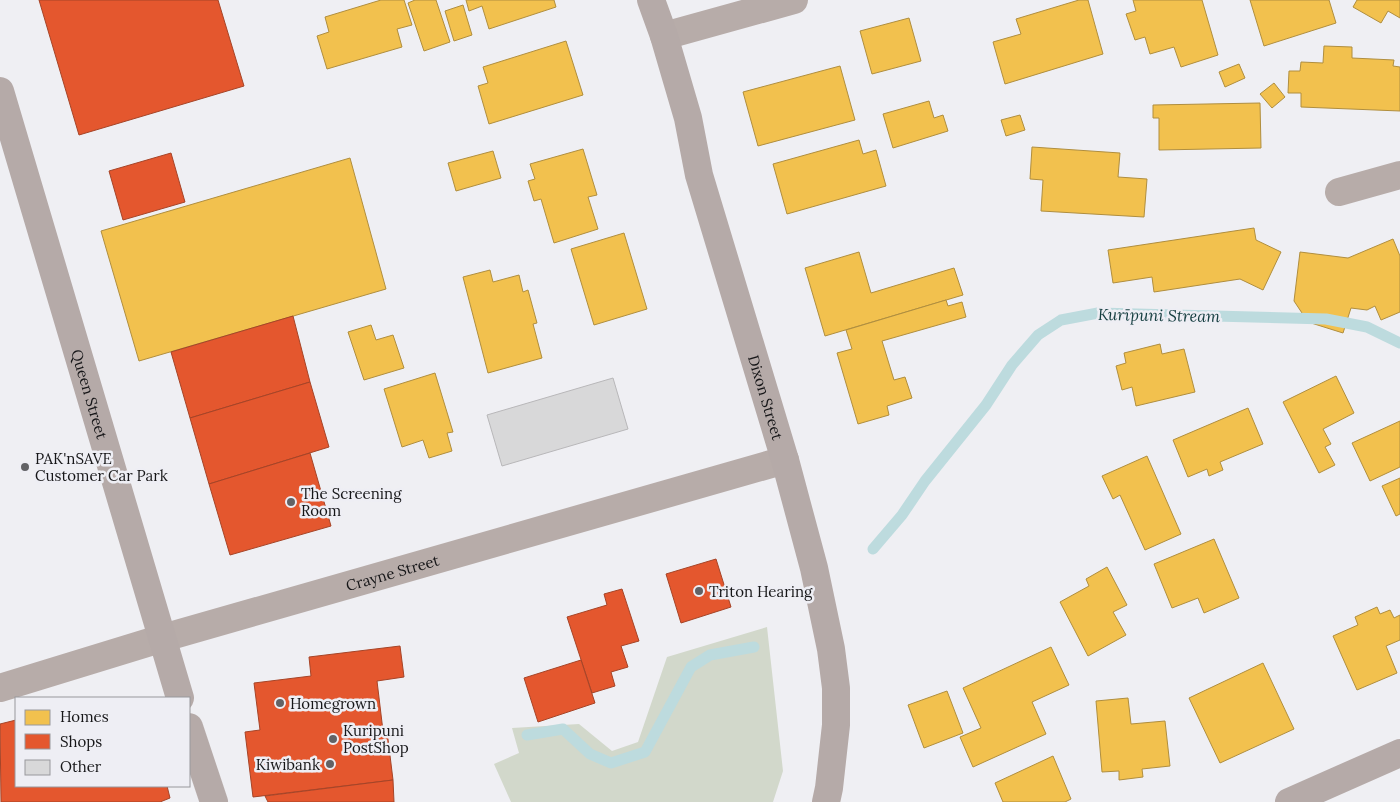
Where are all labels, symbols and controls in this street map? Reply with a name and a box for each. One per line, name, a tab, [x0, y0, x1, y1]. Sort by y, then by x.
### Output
water label: Kurīpuni Stream	[1098, 304, 1220, 326]
street label: Queen Street	[68, 347, 112, 441]
street label: Dixon Street	[744, 353, 788, 442]
place label: PAK'nSAVE Customer Car Park	[35, 449, 168, 485]
marker: PAK'nSAVE Customer Car Park	[19, 461, 31, 473]
place label: The Screening Room	[301, 484, 402, 520]
marker: The Screening Room	[285, 496, 297, 508]
street label: Crayne Street	[343, 550, 441, 595]
place label: Triton Hearing	[709, 582, 813, 601]
marker: Triton Hearing	[693, 585, 705, 597]
place label: Homegrown	[290, 694, 376, 713]
legend	[15, 697, 190, 787]
marker: Homegrown	[274, 697, 286, 709]
text: Homes	[60, 707, 109, 726]
place label: Kuripuni PostShop	[343, 721, 409, 757]
text: Shops	[60, 732, 102, 751]
marker: Kuripuni PostShop	[327, 733, 339, 745]
place label: Kiwibank	[256, 755, 320, 774]
text: Other	[60, 757, 102, 776]
marker: Kiwibank	[324, 758, 336, 770]

